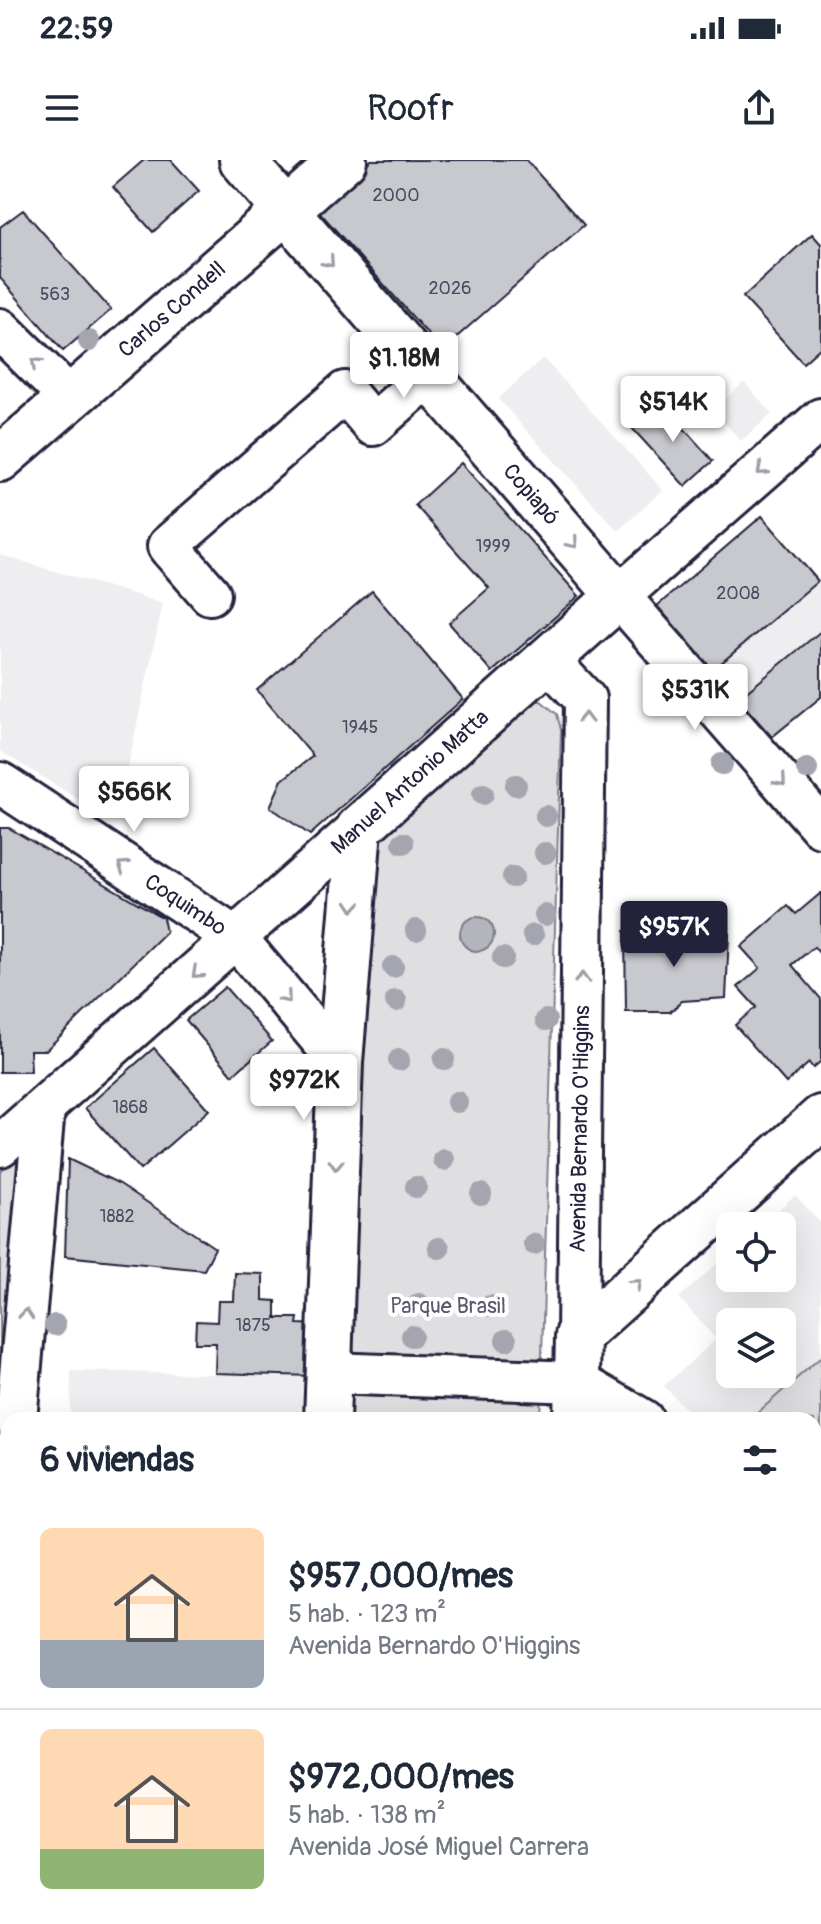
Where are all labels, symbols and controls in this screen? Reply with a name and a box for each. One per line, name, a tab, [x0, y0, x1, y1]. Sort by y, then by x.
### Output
text: 22:59	[40, 10, 113, 47]
icon: menu	[40, 86, 84, 130]
text: Roofr	[367, 86, 454, 131]
icon: share	[737, 86, 781, 130]
house number: 2000	[373, 184, 419, 207]
one-way arrow	[319, 252, 334, 267]
street label: Carlos Condell	[113, 255, 232, 364]
house number: 2026	[429, 277, 471, 300]
house number: 563	[40, 283, 70, 306]
pin: $1.18M	[339, 332, 469, 400]
text: $1.18M	[368, 342, 440, 374]
one-way arrow	[30, 358, 45, 372]
pin: $514K	[617, 376, 729, 444]
text: $514K	[638, 386, 708, 418]
street label: Copiapó	[497, 458, 565, 531]
one-way arrow	[757, 461, 772, 475]
one-way arrow	[563, 533, 577, 548]
house number: 1999	[476, 535, 510, 558]
house number: 2008	[716, 582, 760, 605]
pin: $531K	[639, 664, 751, 732]
text: $531K	[661, 674, 729, 706]
street label: Manuel Antonio Matta	[325, 704, 495, 860]
one-way arrow	[576, 711, 593, 724]
house number: 1945	[342, 716, 378, 739]
pin: $566K	[78, 766, 190, 834]
one-way arrow	[771, 772, 786, 787]
text: $566K	[97, 776, 171, 808]
one-way arrow	[118, 860, 132, 875]
street label: Coquimbo	[139, 868, 232, 942]
one-way arrow	[345, 900, 362, 913]
pin: $957K	[618, 901, 730, 969]
text: $957K	[638, 911, 710, 943]
one-way arrow	[191, 963, 206, 978]
one-way arrow	[573, 971, 591, 984]
one-way arrow	[276, 988, 291, 1003]
street label: Avenida Bernardo O'Higgins	[564, 1005, 596, 1253]
pin: $972K	[248, 1054, 360, 1122]
text: $972K	[268, 1064, 340, 1096]
house number: 1868	[112, 1096, 148, 1119]
one-way arrow	[328, 1159, 345, 1172]
house number: 1882	[99, 1205, 135, 1228]
map controls	[716, 1212, 796, 1388]
button: locate	[716, 1212, 796, 1292]
one-way arrow	[627, 1279, 642, 1293]
park label: Parque Brasil	[390, 1292, 506, 1320]
one-way arrow	[17, 1307, 34, 1320]
button: layers	[716, 1308, 796, 1388]
house number: 1875	[235, 1314, 271, 1337]
icon: filters	[738, 1438, 782, 1482]
text: 6 viviendas	[40, 1439, 194, 1482]
text: $957,000/mes	[288, 1555, 513, 1598]
icon: home	[104, 1560, 200, 1656]
text: 5 hab. · 123 m²	[288, 1598, 446, 1630]
text: Avenida Bernardo O'Higgins	[288, 1630, 580, 1662]
text: $972,000/mes	[288, 1756, 514, 1799]
icon: home	[104, 1761, 200, 1857]
text: 5 hab. · 138 m²	[288, 1799, 446, 1831]
text: Avenida José Miguel Carrera	[288, 1831, 589, 1863]

